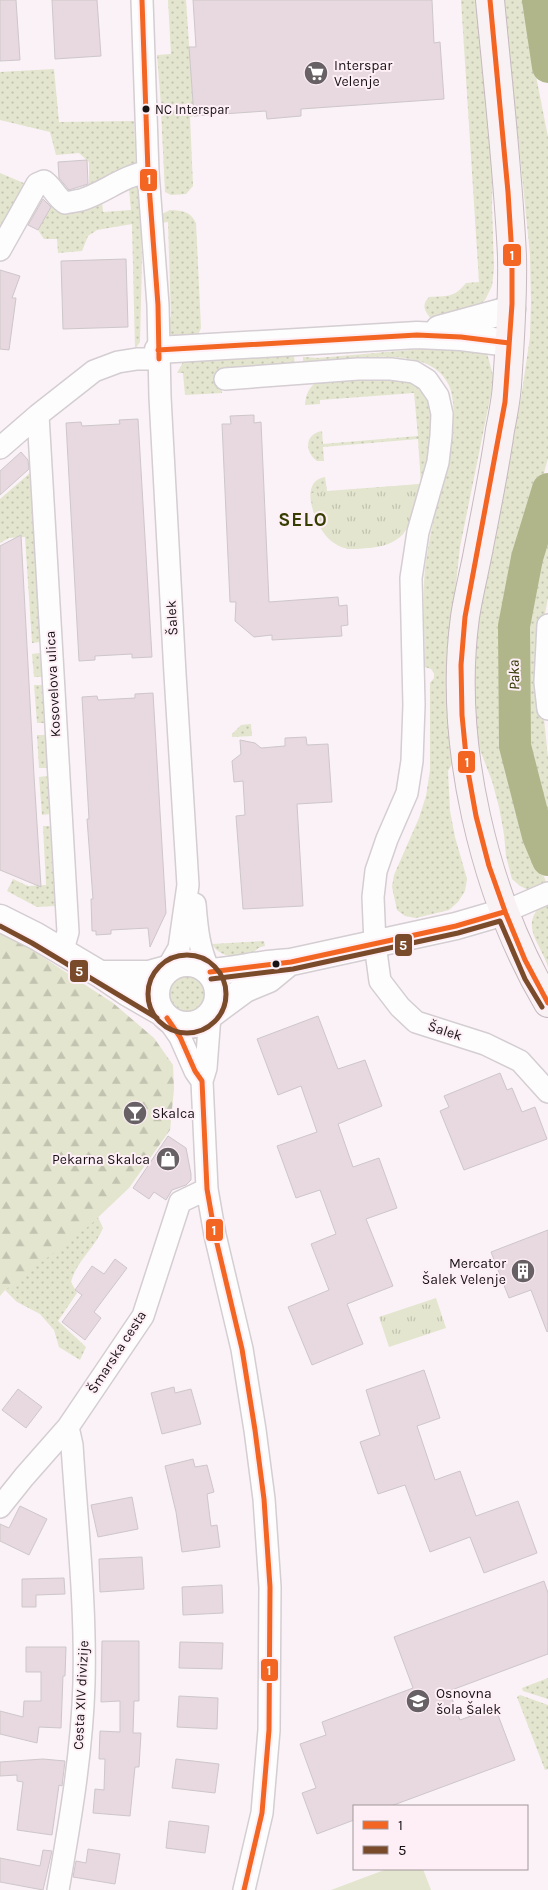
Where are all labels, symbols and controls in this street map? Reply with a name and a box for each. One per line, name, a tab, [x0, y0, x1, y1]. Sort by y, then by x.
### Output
place label: Interspar Velenje	[334, 57, 393, 90]
supermarket icon: Interspar Velenje	[303, 60, 329, 86]
place label: NC Interspar	[155, 102, 229, 117]
marker: NC Interspar	[141, 104, 151, 114]
line badge: 1	[139, 168, 158, 192]
text: 1	[147, 171, 152, 188]
line badge: 1	[502, 243, 522, 267]
text: 1	[510, 247, 515, 264]
district label: SELO	[278, 509, 328, 531]
street label: Šalek	[163, 600, 181, 636]
street label: Kosovelova ulica	[42, 630, 64, 738]
water label: Paka	[505, 660, 523, 690]
line badge: 1	[457, 750, 476, 774]
text: 1	[465, 754, 470, 771]
line badge: 5	[394, 933, 413, 957]
text: 5	[399, 937, 407, 954]
line badge: 5	[69, 959, 89, 983]
unlabelled marker	[271, 959, 281, 969]
text: 5	[75, 963, 83, 980]
street label: Šalek	[426, 1017, 464, 1045]
bar icon: Skalca	[122, 1100, 148, 1126]
place label: Skalca	[152, 1105, 195, 1122]
shop icon: Pekarna Skalca	[155, 1146, 181, 1172]
place label: Pekarna Skalca	[52, 1151, 150, 1168]
line badge: 1	[205, 1218, 224, 1242]
text: 1	[212, 1222, 217, 1239]
place label: Mercator Šalek Velenje	[422, 1255, 507, 1288]
building icon: Mercator Šalek Velenje	[510, 1258, 536, 1284]
street label: Šmarska cesta	[84, 1307, 150, 1397]
street label: Cesta XIV divizije	[70, 1640, 92, 1750]
line badge: 1	[260, 1658, 279, 1682]
text: 1	[267, 1662, 272, 1679]
place label: Osnovna šola Šalek	[436, 1685, 501, 1718]
school or university icon: Osnovna šola Šalek	[405, 1688, 431, 1714]
legend	[353, 1805, 528, 1870]
text: 1	[398, 1816, 403, 1834]
text: 5	[398, 1841, 406, 1859]

